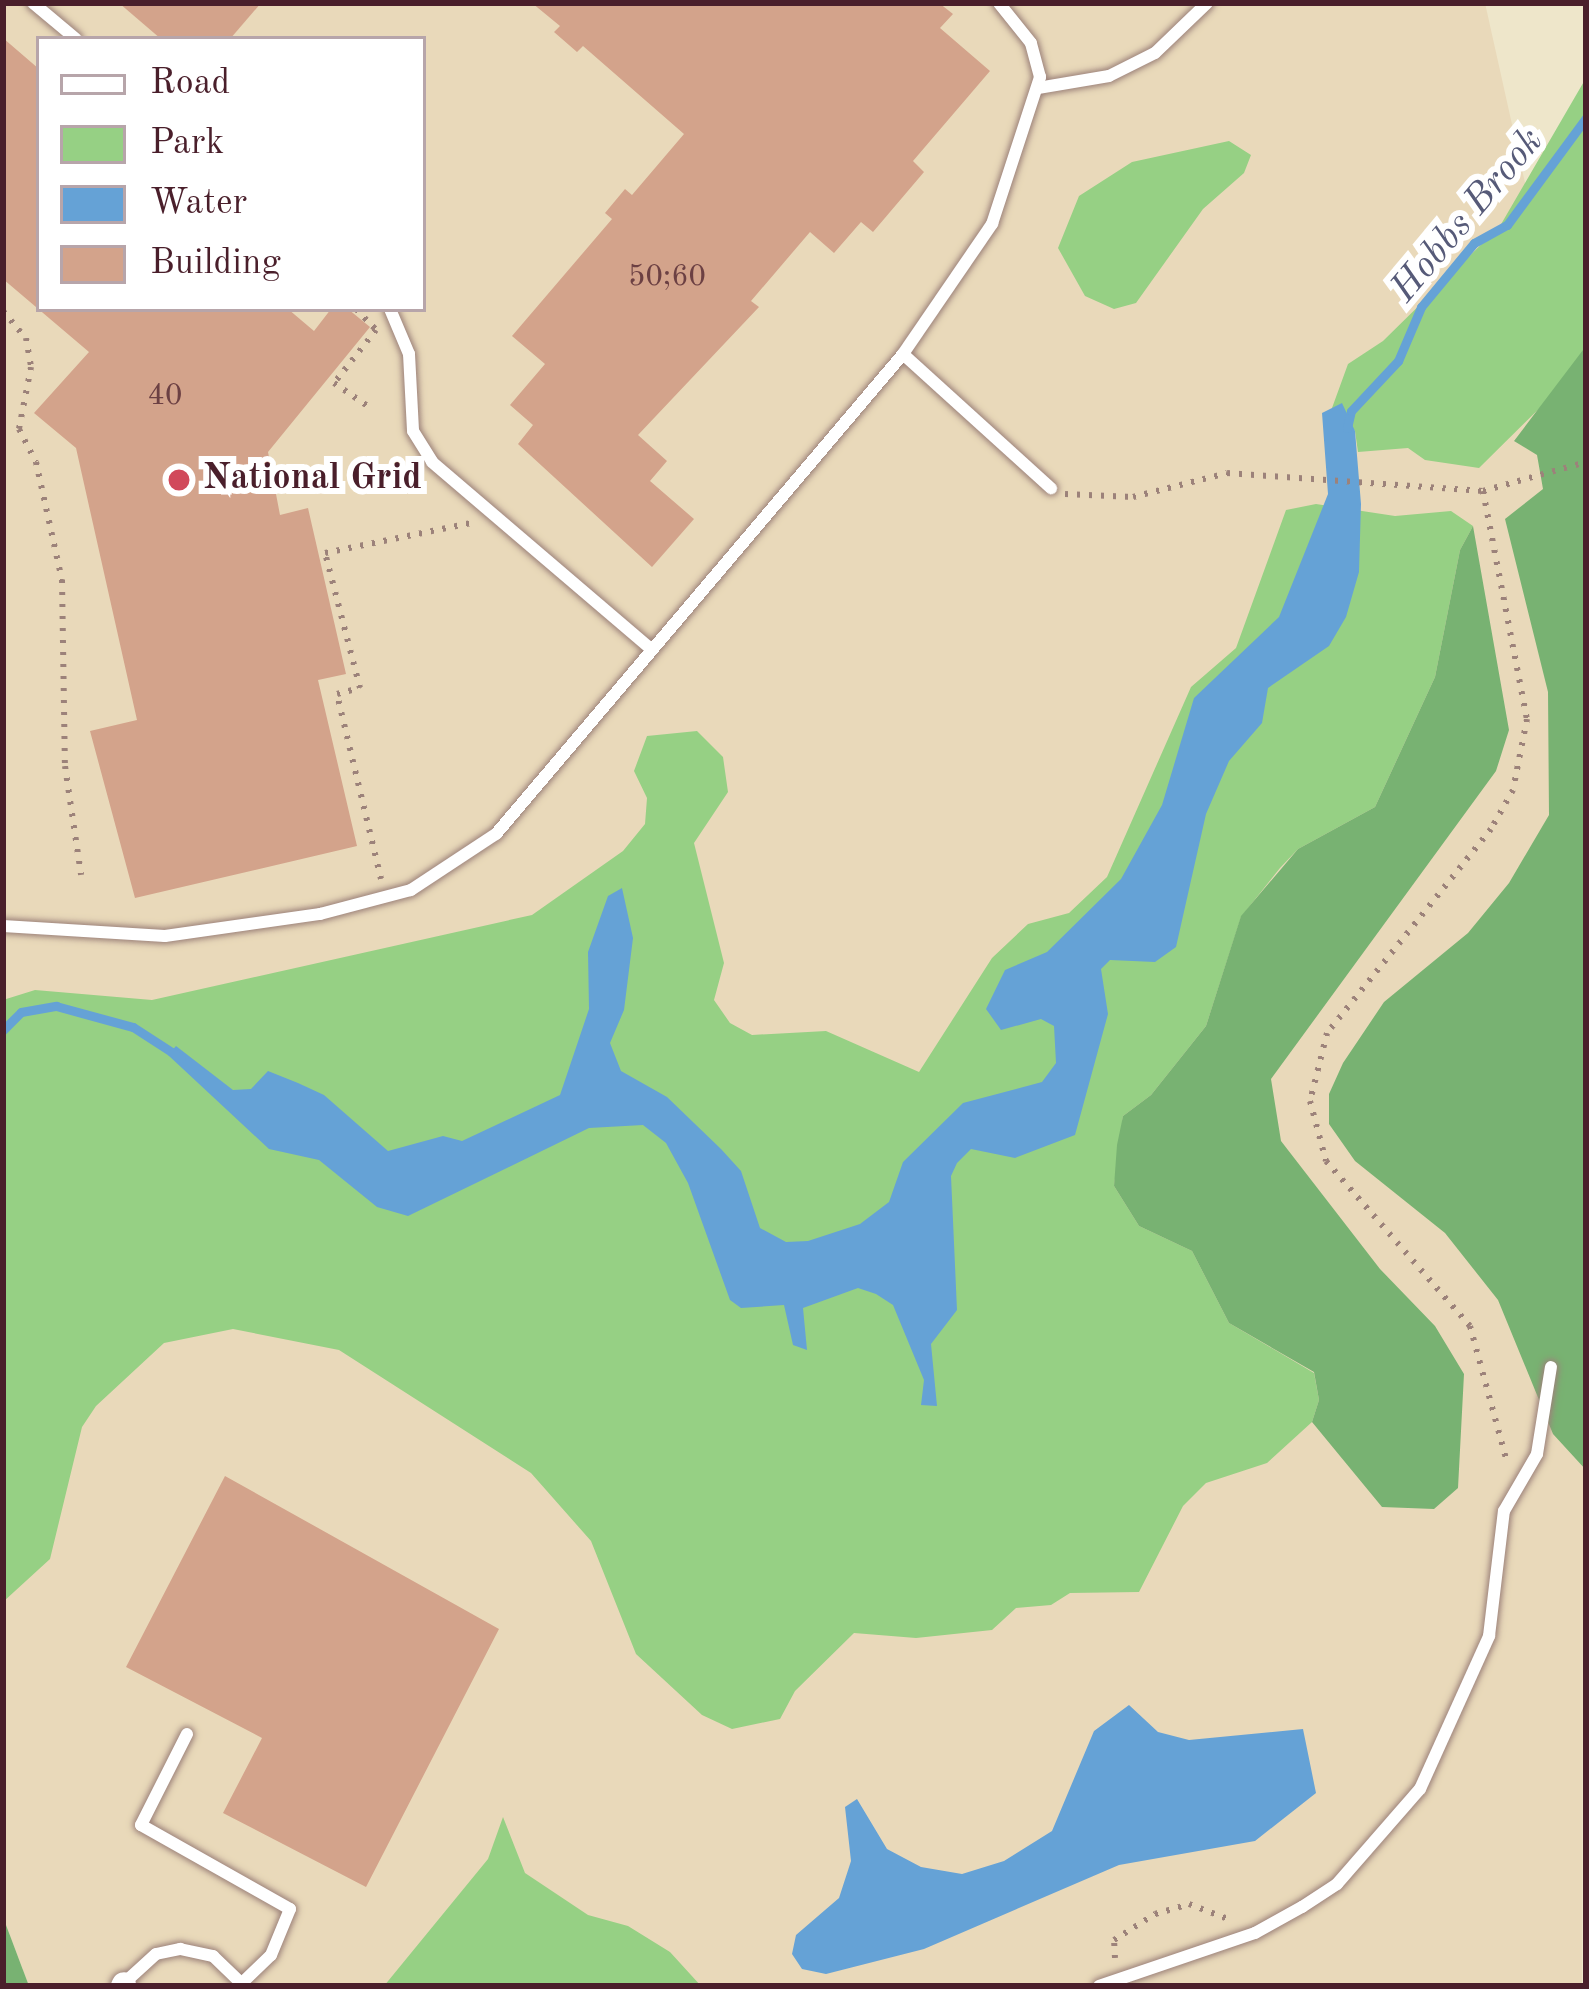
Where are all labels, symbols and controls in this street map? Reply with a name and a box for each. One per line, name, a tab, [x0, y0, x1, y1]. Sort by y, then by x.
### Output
legend	[36, 36, 426, 312]
text: Road	[150, 66, 230, 102]
water label: Hobbs Brook	[1382, 119, 1554, 313]
text: Park	[150, 126, 224, 162]
text: Water	[150, 186, 247, 222]
text: Building	[150, 246, 281, 282]
house number: 50;60	[628, 259, 706, 295]
house number: 40	[148, 378, 182, 414]
place label: National Grid	[203, 458, 422, 502]
marker: National Grid	[166, 467, 192, 493]

